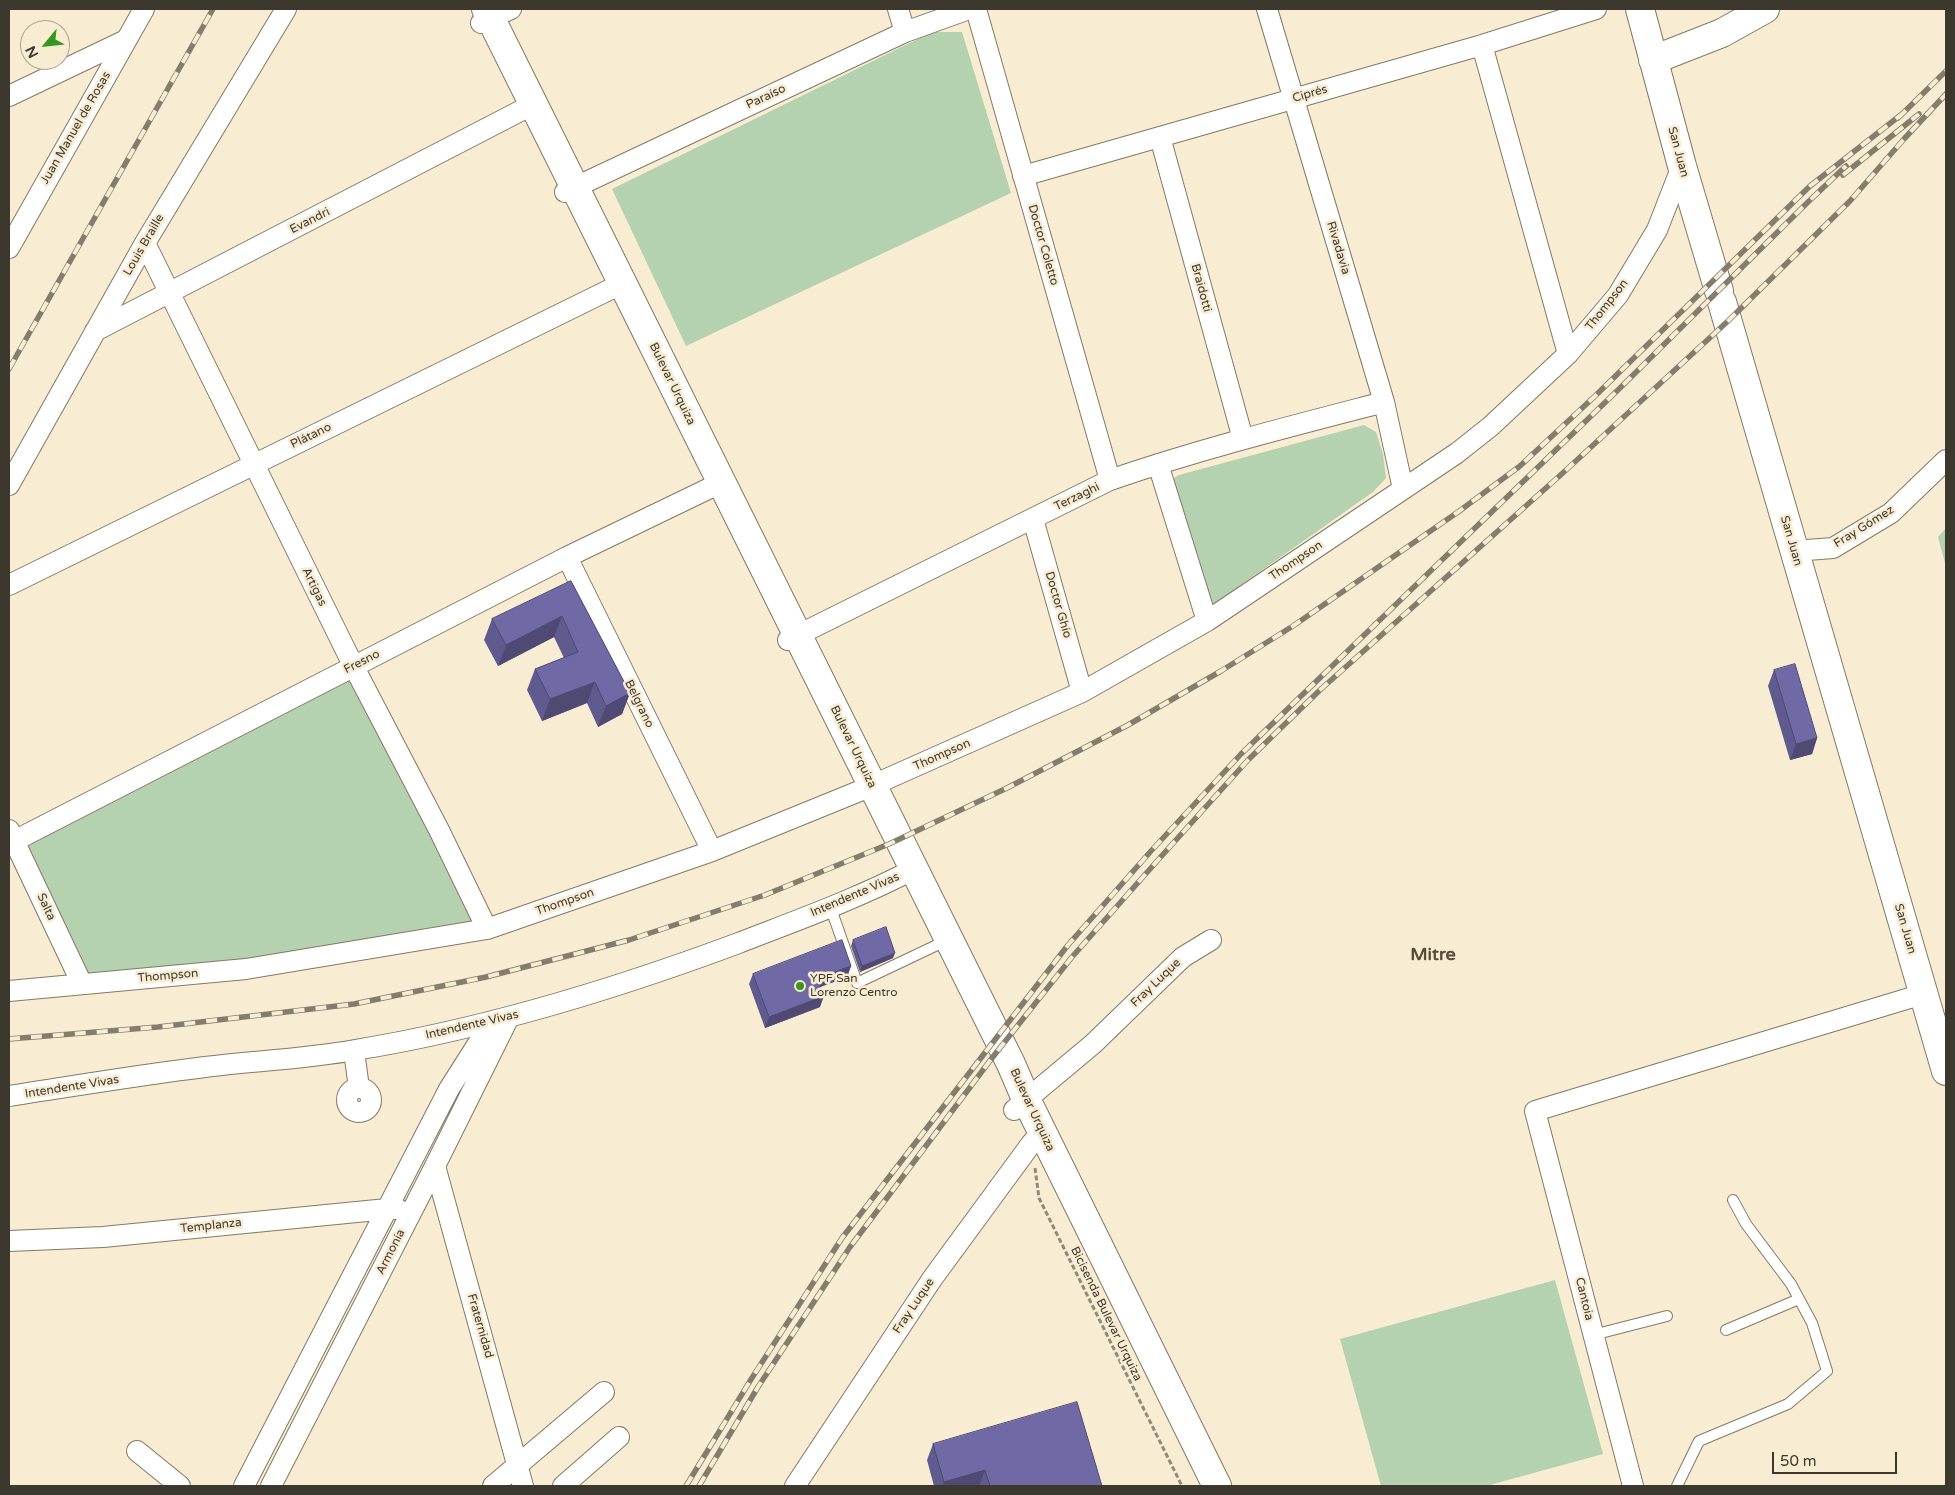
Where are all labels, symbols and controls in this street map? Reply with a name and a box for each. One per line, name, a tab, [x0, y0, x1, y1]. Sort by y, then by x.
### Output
north arrow	[20, 20, 70, 70]
text: N	[22, 43, 42, 61]
street label: Juan Manuel de Rosas	[38, 69, 114, 187]
street label: Paraíso	[744, 82, 788, 112]
street label: Ciprés	[1291, 82, 1329, 106]
street label: San Juan	[1664, 125, 1692, 179]
street label: Doctor Coletto	[1025, 203, 1061, 287]
street label: Evandri	[288, 205, 332, 237]
street label: Louis Braille	[121, 212, 167, 278]
street label: Rivadavia	[1323, 220, 1353, 276]
street label: Braidotti	[1188, 262, 1214, 314]
street label: Thompson	[1583, 277, 1631, 333]
street label: Bulevar Urquiza	[646, 340, 698, 428]
street label: Plátano	[288, 420, 334, 452]
street label: Terzaghi	[1052, 480, 1102, 514]
street label: Fray Gómez	[1831, 503, 1897, 551]
street label: San Juan	[1777, 514, 1805, 568]
street label: Thompson	[1267, 538, 1325, 584]
street label: Artigas	[299, 565, 329, 609]
street label: Doctor Ghío	[1042, 570, 1074, 640]
street label: Fresno	[342, 647, 382, 677]
street label: Belgrano	[621, 678, 657, 730]
street label: Bulevar Urquiza	[827, 703, 879, 791]
street label: Thompson	[911, 736, 973, 774]
street label: Intendente Vivas	[808, 870, 902, 920]
street label: Thompson	[534, 885, 596, 919]
street label: Salta	[33, 891, 59, 923]
street label: San Juan	[1891, 902, 1919, 956]
district label: Mitre	[1410, 944, 1456, 966]
street label: Fray Luque	[1128, 956, 1184, 1010]
street label: Thompson	[137, 966, 199, 986]
place label: YPF San Lorenzo Centro	[810, 972, 898, 1000]
marker: YPF San Lorenzo Centro	[794, 980, 806, 992]
street label: Intendente Vivas	[424, 1007, 520, 1043]
street label: Bulevar Urquiza	[1006, 1066, 1058, 1154]
street label: Intendente Vivas	[24, 1072, 120, 1102]
street label: Templanza	[180, 1216, 242, 1236]
street label: Armonía	[374, 1227, 408, 1277]
street label: Bicisenda Bulevar Urquiza	[1067, 1244, 1145, 1384]
street label: Fray Luque	[890, 1276, 938, 1336]
street label: Cantoia	[1572, 1276, 1596, 1322]
street label: Fraternidad	[464, 1292, 496, 1360]
scale bar	[1775, 1442, 1900, 1474]
text: 50 m	[1780, 1452, 1817, 1470]

